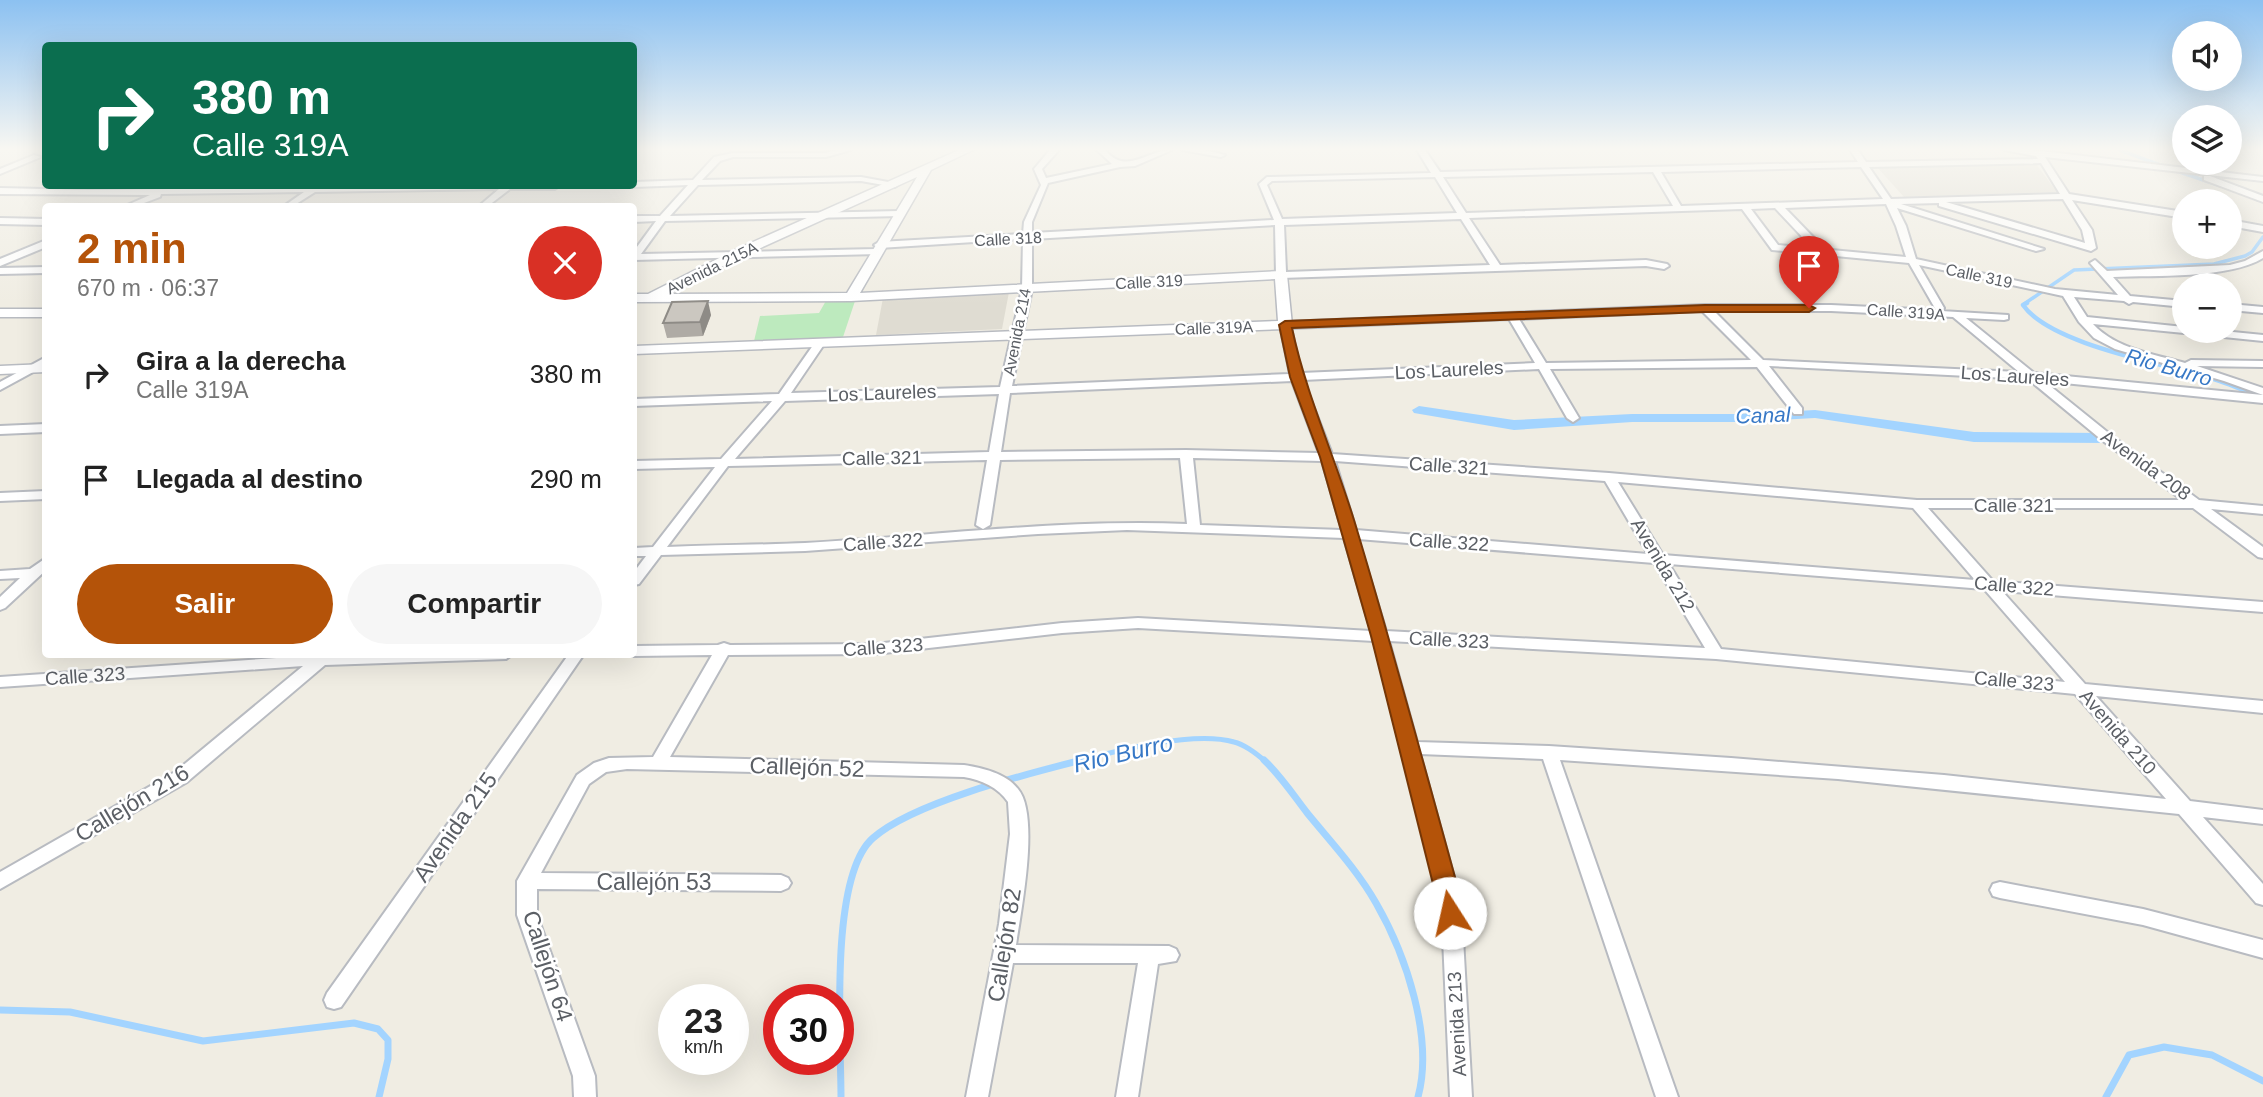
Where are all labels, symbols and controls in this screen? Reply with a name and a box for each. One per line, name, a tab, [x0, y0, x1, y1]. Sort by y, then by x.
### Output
map controls	[2172, 21, 2242, 343]
button: sound	[2172, 21, 2242, 91]
icon: right	[77, 70, 168, 161]
text: 380 m	[192, 70, 331, 124]
button: layers	[2172, 105, 2242, 175]
text: Calle 319A	[192, 127, 349, 163]
button: +	[2172, 189, 2242, 259]
text: 2 min	[77, 225, 187, 272]
button: close	[528, 226, 602, 300]
street label: Calle 318	[974, 229, 1042, 249]
pin	[1779, 236, 1839, 308]
street label: Avenida 215A	[664, 238, 761, 297]
icon: arrive	[1790, 247, 1828, 285]
street label: Calle 319	[1944, 261, 2014, 291]
street label: Calle 319	[1115, 272, 1183, 292]
button: −	[2172, 273, 2242, 343]
text: 670 m · 06:37	[77, 275, 219, 301]
street label: Avenida 214	[1000, 287, 1034, 377]
street label: Calle 319A	[1866, 301, 1946, 323]
street label: Calle 319A	[1175, 318, 1254, 338]
water label: Rio Burro	[2123, 344, 2215, 390]
text: Gira a la derecha	[136, 346, 346, 376]
icon: right	[77, 356, 115, 394]
street label: Los Laureles	[1394, 357, 1504, 383]
text: 380 m	[530, 359, 602, 389]
street label: Los Laureles	[1960, 362, 2070, 390]
text: Calle 319A	[136, 377, 249, 403]
street label: Los Laureles	[827, 381, 937, 405]
water label: Canal	[1735, 403, 1792, 427]
street label: Avenida 208	[2097, 426, 2195, 504]
street label: Calle 321	[842, 447, 922, 469]
street label: Calle 321	[1408, 453, 1490, 479]
icon: arrive	[77, 461, 115, 499]
text: Llegada al destino	[136, 464, 363, 494]
text: 290 m	[530, 464, 602, 494]
street label: Calle 321	[1974, 495, 2054, 516]
street label: Avenida 212	[1627, 514, 1699, 616]
street label: Calle 322	[842, 529, 924, 555]
street label: Calle 322	[1408, 529, 1490, 555]
button: Salir	[77, 564, 333, 644]
button: Compartir	[347, 564, 602, 644]
street label: Calle 322	[1973, 572, 2055, 600]
street label: Calle 323	[1408, 627, 1490, 653]
street label: Calle 323	[842, 634, 924, 660]
street label: Calle 323	[44, 663, 126, 689]
street label: Calle 323	[1973, 667, 2055, 695]
street label: Avenida 210	[2076, 685, 2160, 779]
water label: Rio Burro	[1071, 728, 1175, 778]
street label: Callejón 52	[749, 752, 865, 782]
street label: Callejón 216	[70, 759, 194, 847]
street label: Avenida 215	[408, 767, 502, 887]
street label: Callejón 53	[596, 869, 712, 895]
position arrow	[1413, 876, 1487, 950]
street label: Callejón 82	[982, 886, 1026, 1004]
street label: Callejón 64	[518, 907, 578, 1025]
street label: Avenida 213	[1444, 971, 1470, 1077]
speed limit sign: 30	[763, 984, 854, 1075]
text: 23	[684, 1001, 723, 1040]
text: km/h	[684, 1037, 723, 1057]

